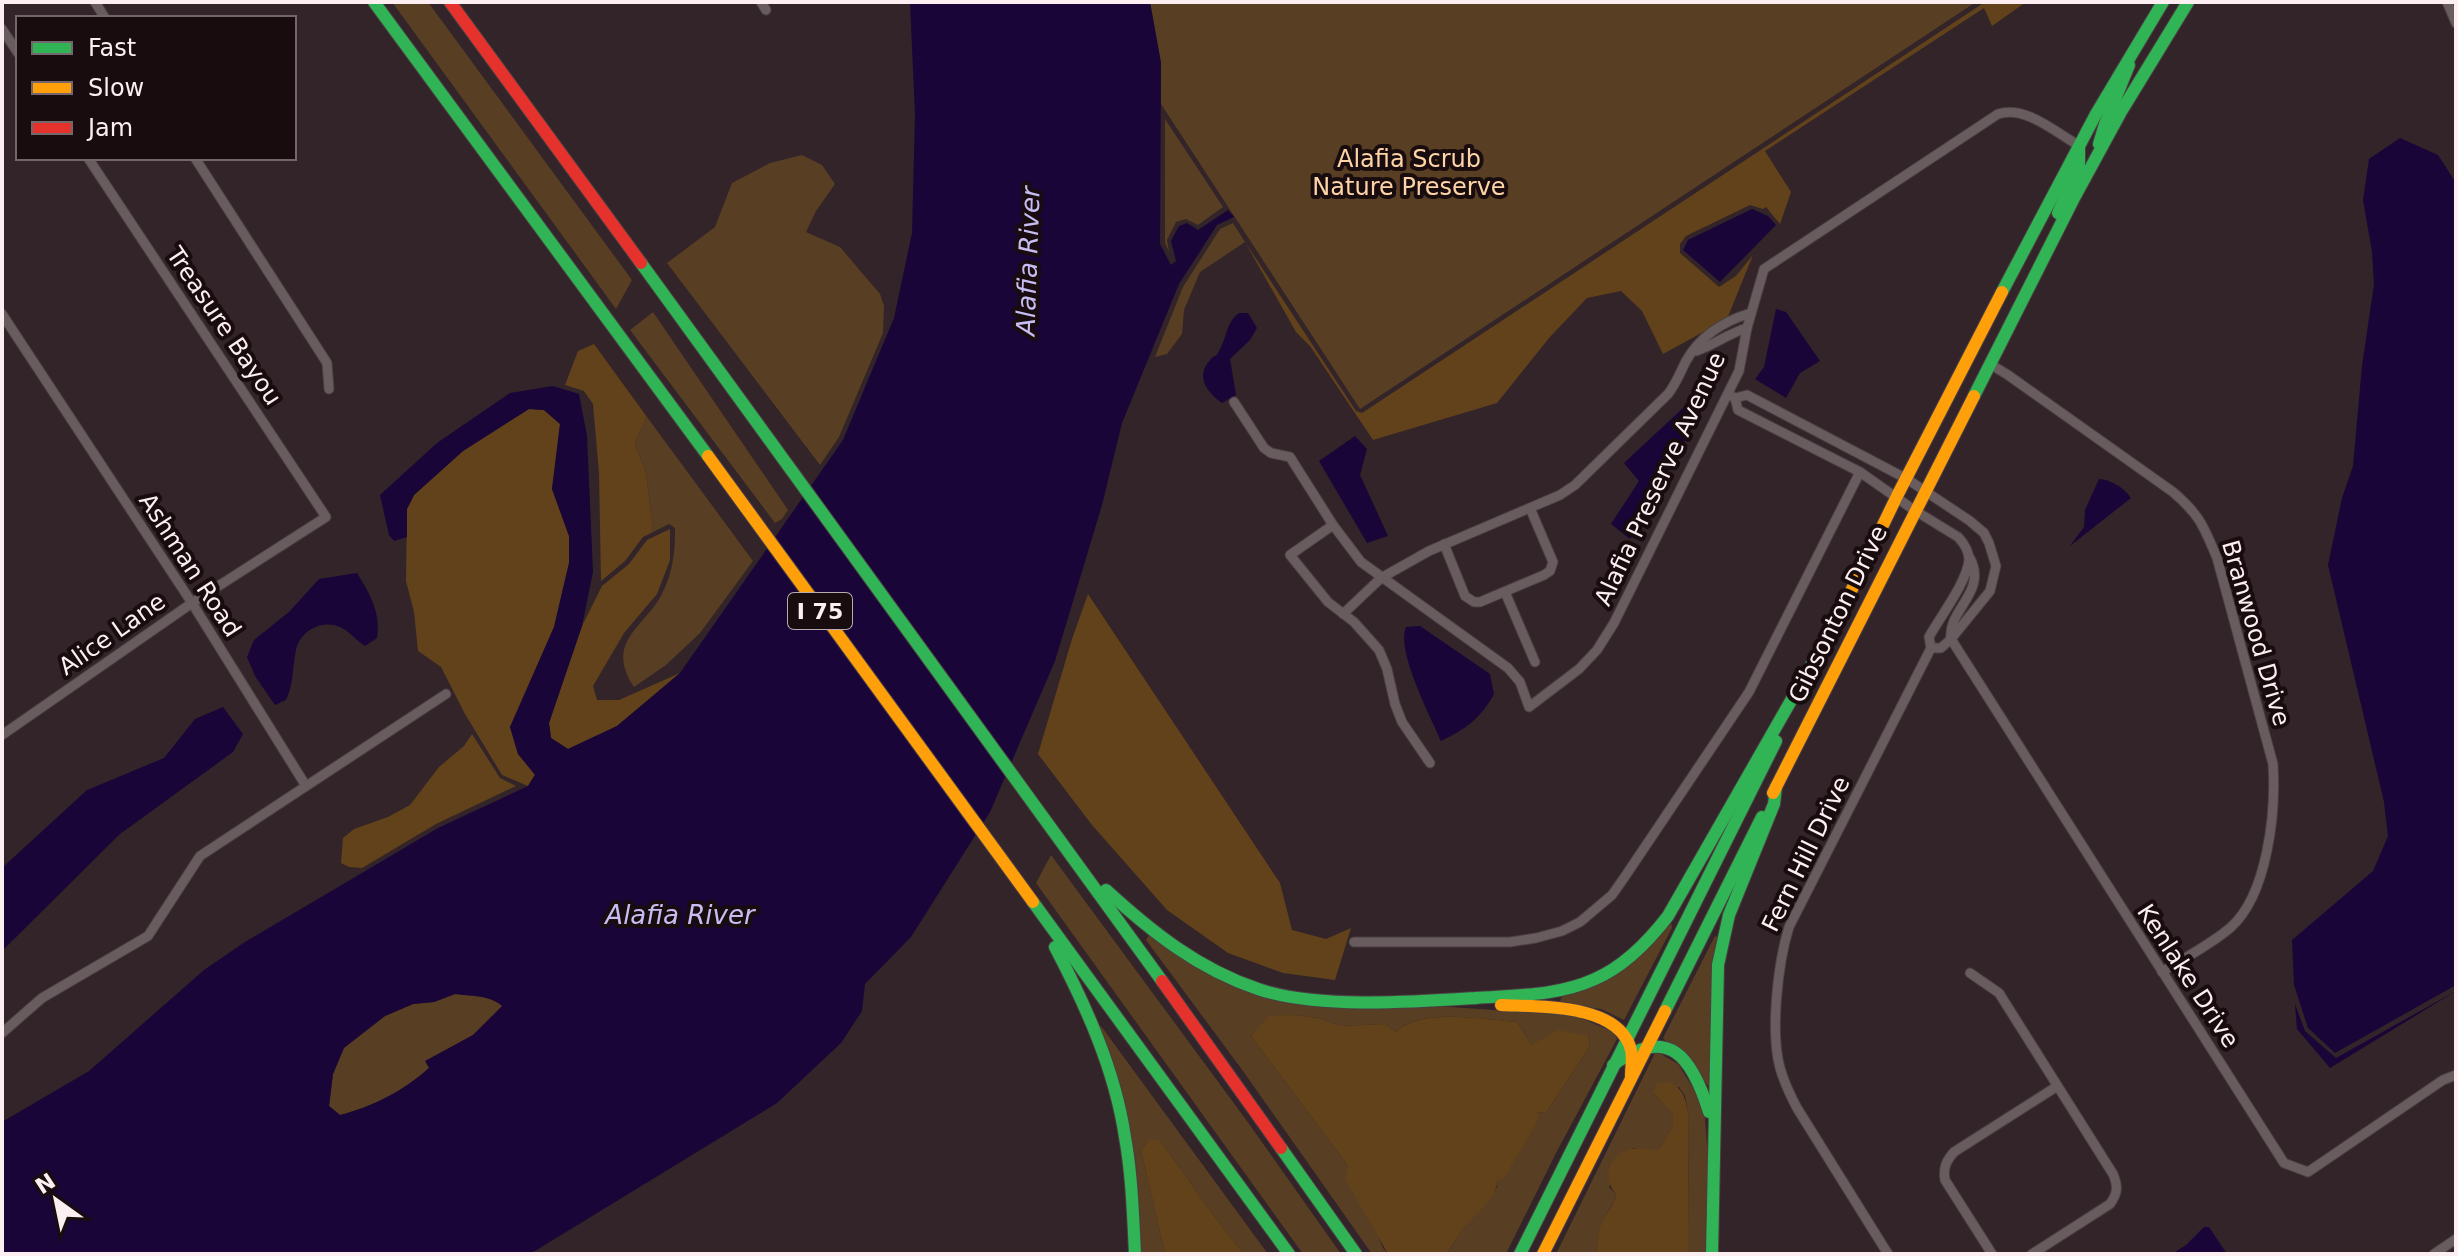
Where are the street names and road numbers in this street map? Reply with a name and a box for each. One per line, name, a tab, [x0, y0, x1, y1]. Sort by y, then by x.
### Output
street label: Treasure Bayou	[160, 241, 287, 410]
street label: Alafia Preserve Avenue	[1589, 348, 1731, 610]
street label: Ashman Road	[133, 488, 247, 642]
street label: Gibsonton Drive	[1783, 521, 1893, 707]
street label: Branwood Drive	[2216, 537, 2296, 729]
street label: Alice Lane	[53, 587, 171, 681]
road number: I 75	[788, 593, 852, 629]
street label: Fern Hill Drive	[1756, 772, 1856, 936]
street label: Kenlake Drive	[2131, 899, 2245, 1053]

